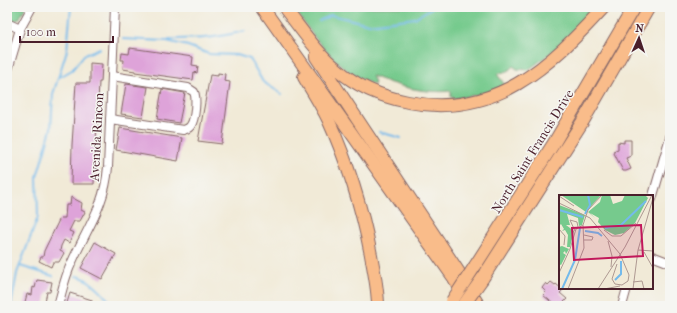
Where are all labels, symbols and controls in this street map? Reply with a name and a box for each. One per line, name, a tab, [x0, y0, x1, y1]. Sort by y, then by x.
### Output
scale bar	[20, 18, 113, 44]
north arrow	[619, 18, 659, 58]
text: N	[635, 22, 645, 35]
text: 100 m	[26, 25, 56, 39]
street label: North Saint Francis Drive	[488, 86, 577, 216]
street label: Avenida Rincon	[87, 92, 106, 183]
inset map	[559, 195, 653, 289]

